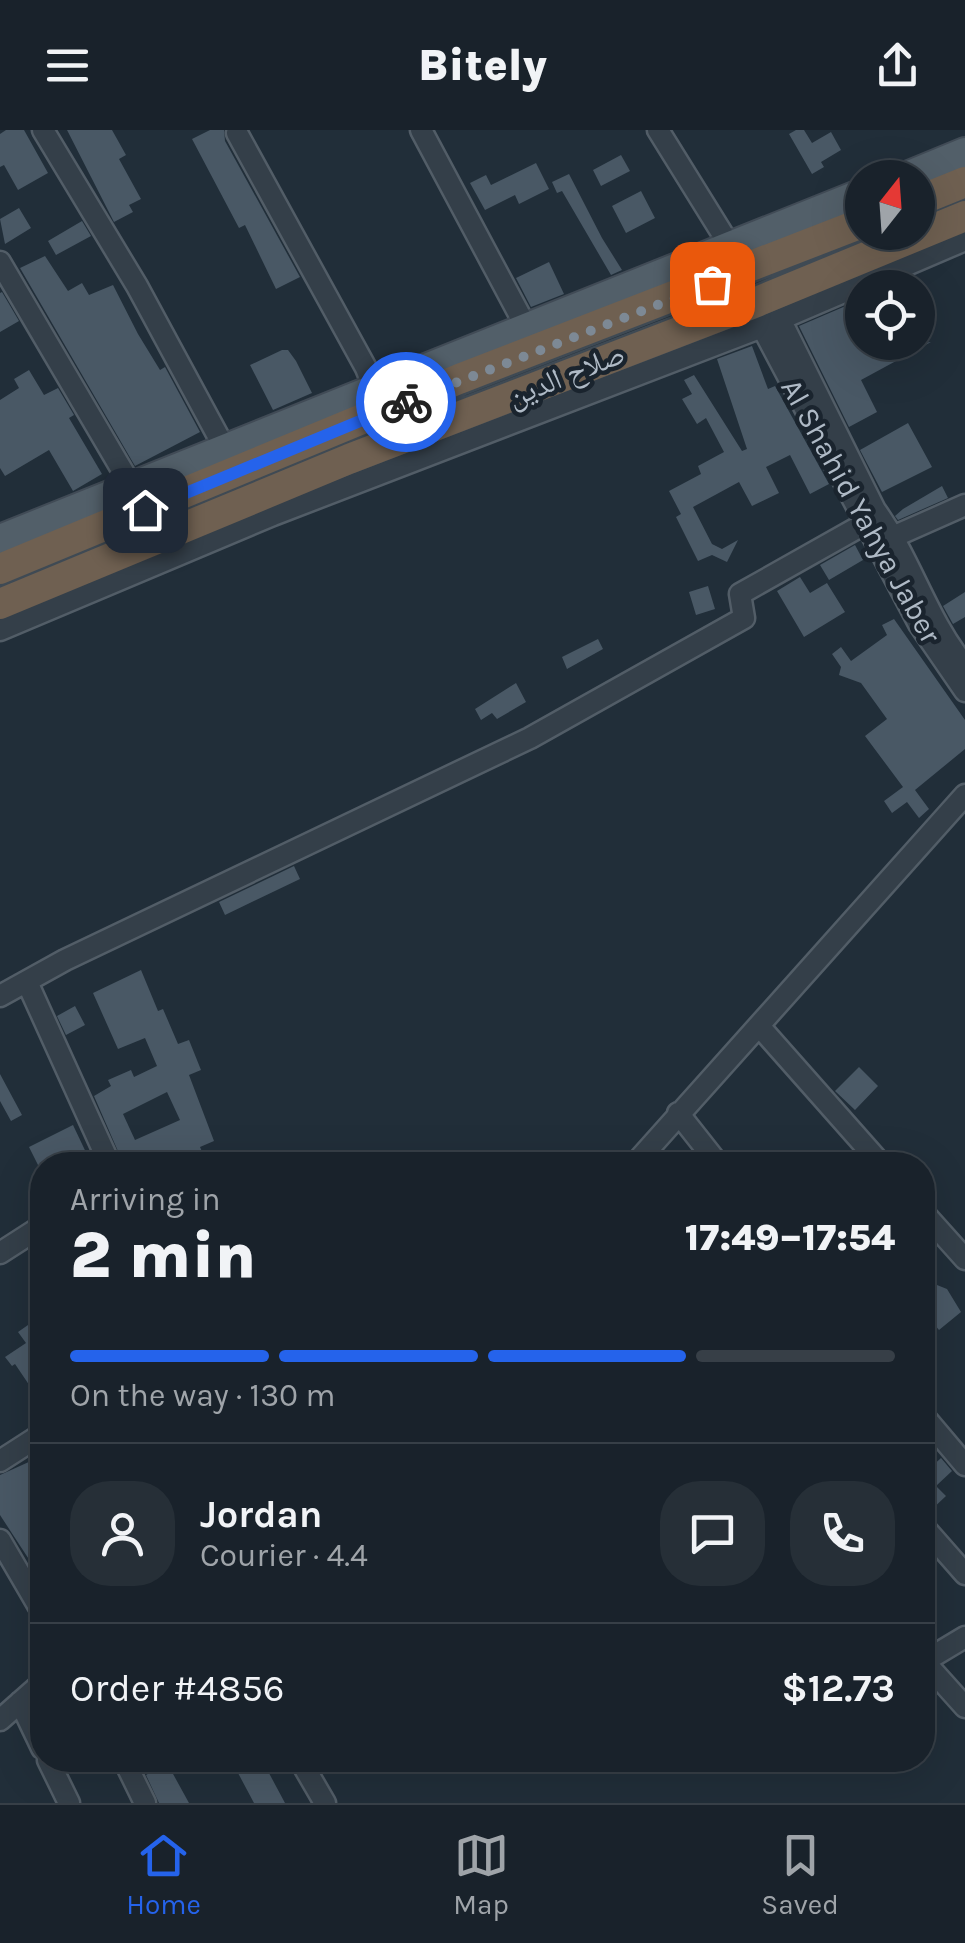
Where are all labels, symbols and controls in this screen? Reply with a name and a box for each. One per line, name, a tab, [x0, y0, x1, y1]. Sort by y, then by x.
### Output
icon: menu	[40, 38, 95, 93]
icon: share	[870, 38, 925, 93]
text: Bitely	[418, 39, 547, 91]
north arrow	[845, 160, 935, 250]
map controls	[845, 160, 935, 360]
pin	[670, 242, 755, 327]
icon: bag	[685, 257, 740, 312]
button: locate	[845, 270, 935, 360]
street label: صلاح الدين	[502, 335, 630, 416]
courier	[356, 352, 456, 452]
street label: Al Shahid Yahya Jaber	[773, 372, 949, 650]
icon: bike	[379, 375, 434, 430]
pin	[103, 468, 188, 553]
icon: home	[118, 483, 173, 538]
text: Arriving in	[70, 1181, 221, 1218]
text: 17:49–17:54	[685, 1215, 895, 1260]
text: 2 min	[70, 1217, 256, 1293]
text: On the way · 130 m	[70, 1377, 336, 1414]
button: person	[70, 1481, 175, 1586]
button: chat	[660, 1481, 765, 1586]
button: phone	[790, 1481, 895, 1586]
text: Jordan	[200, 1492, 323, 1537]
text: Courier · 4.4	[200, 1537, 368, 1574]
text: Order #4856	[70, 1666, 285, 1711]
text: $12.73	[782, 1666, 895, 1711]
tab: Home	[126, 1828, 201, 1921]
tab: Map	[453, 1828, 509, 1921]
tab: Saved	[761, 1828, 839, 1921]

